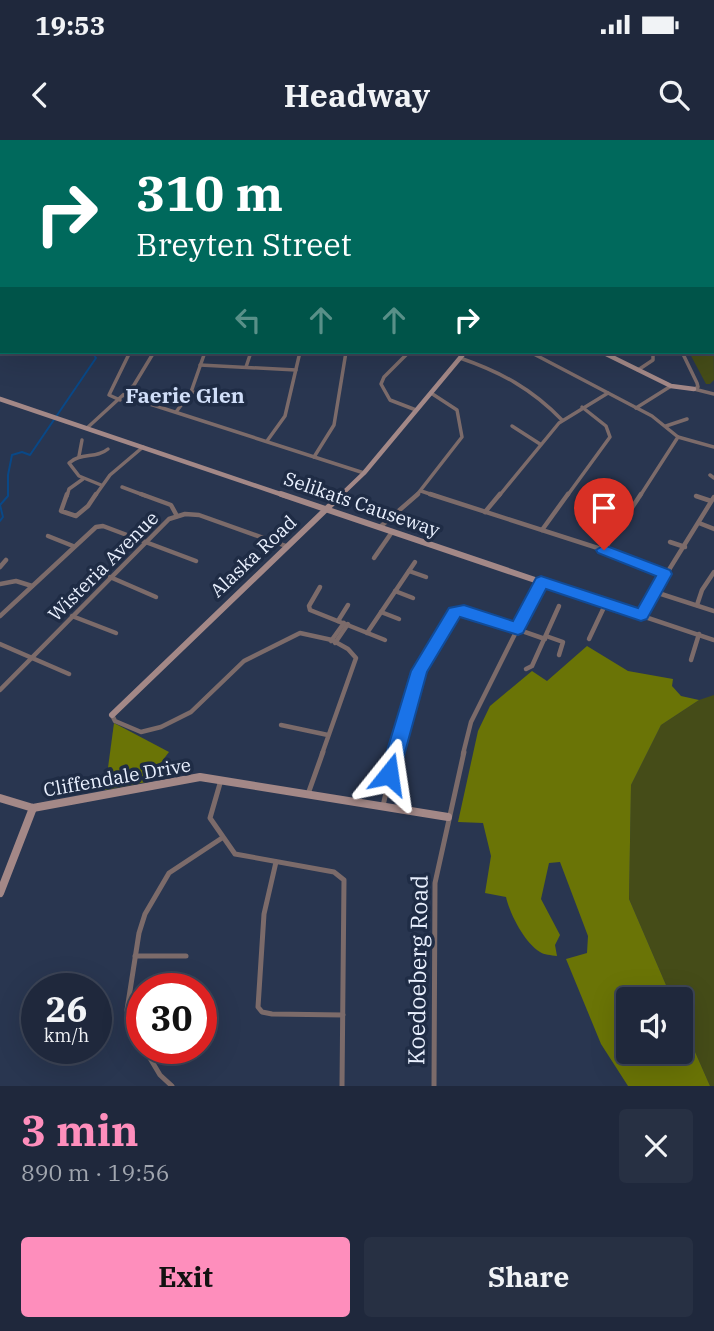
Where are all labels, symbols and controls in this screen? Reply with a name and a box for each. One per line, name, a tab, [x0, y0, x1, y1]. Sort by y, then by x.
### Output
text: 19:53	[35, 8, 105, 42]
text: Headway	[284, 74, 430, 116]
icon: back	[21, 76, 59, 114]
icon: search	[655, 76, 693, 114]
text: 310 m	[136, 161, 283, 224]
icon: right	[21, 168, 112, 259]
text: Breyten Street	[136, 223, 352, 265]
icon: left	[229, 301, 267, 339]
icon: ahead	[302, 301, 340, 339]
icon: ahead	[375, 301, 413, 339]
icon: right	[448, 301, 486, 339]
district label: Faerie Glen	[125, 381, 245, 409]
street label: Selikats Causeway	[281, 466, 444, 542]
pin	[574, 478, 634, 550]
icon: arrive	[585, 489, 623, 527]
street label: Wisteria Avenue	[43, 506, 163, 626]
street label: Alaska Road	[205, 510, 301, 602]
position arrow	[352, 737, 426, 811]
street label: Cliffendale Drive	[41, 752, 193, 802]
street label: Koedoeberg Road	[400, 875, 434, 1065]
speed limit sign: 30	[126, 973, 217, 1064]
text: 26	[45, 986, 88, 1032]
map controls	[616, 987, 693, 1064]
button: sound	[616, 987, 693, 1064]
text: km/h	[44, 1024, 89, 1047]
text: 3 min	[21, 1103, 139, 1158]
button: close	[619, 1109, 693, 1183]
text: 890 m · 19:56	[21, 1157, 170, 1187]
button: Exit	[21, 1237, 350, 1317]
button: Share	[364, 1237, 693, 1317]

